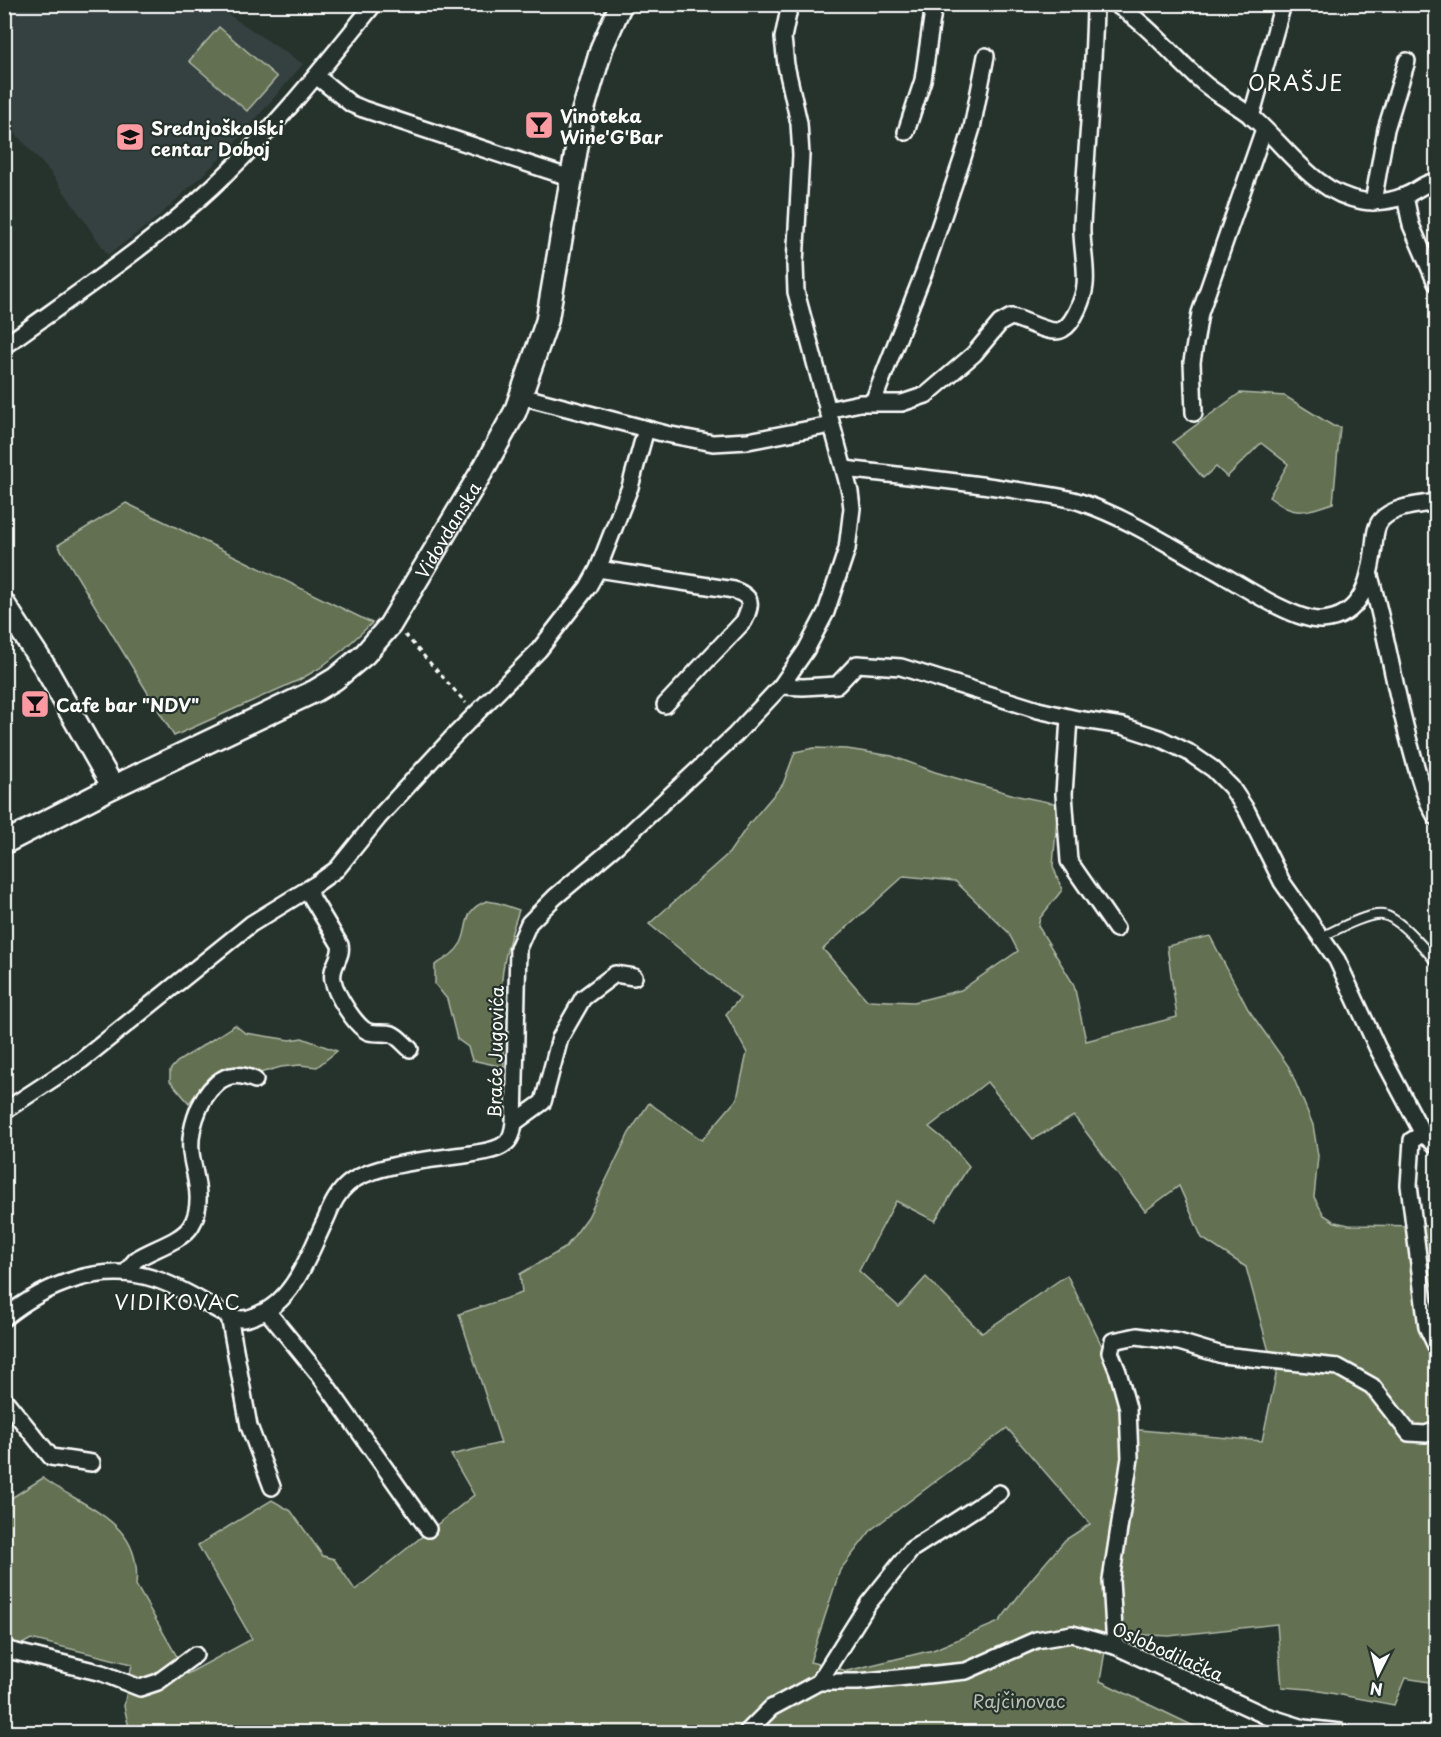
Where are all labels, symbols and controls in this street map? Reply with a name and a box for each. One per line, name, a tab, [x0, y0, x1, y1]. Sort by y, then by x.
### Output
district label: ORAŠJE	[1248, 66, 1344, 98]
place label: Vinoteka Wine'G'Bar	[560, 102, 664, 150]
bar icon: Vinoteka Wine'G'Bar	[523, 109, 555, 141]
place label: Srednjoškolski centar Doboj	[151, 114, 284, 162]
school or university icon: Srednjoškolski centar Doboj	[114, 121, 146, 153]
street label: Vidovdanska	[408, 476, 487, 583]
bar icon: Cafe bar "NDV"	[19, 688, 51, 720]
place label: Cafe bar "NDV"	[56, 691, 199, 718]
street label: Braće Jugovića	[480, 985, 510, 1118]
district label: VIDIKOVAC	[115, 1287, 241, 1317]
street label: Oslobodilačka	[1108, 1614, 1229, 1688]
north arrow	[1348, 1644, 1408, 1704]
text: N	[1369, 1677, 1384, 1703]
park label: Rajčinovac	[973, 1687, 1065, 1714]

